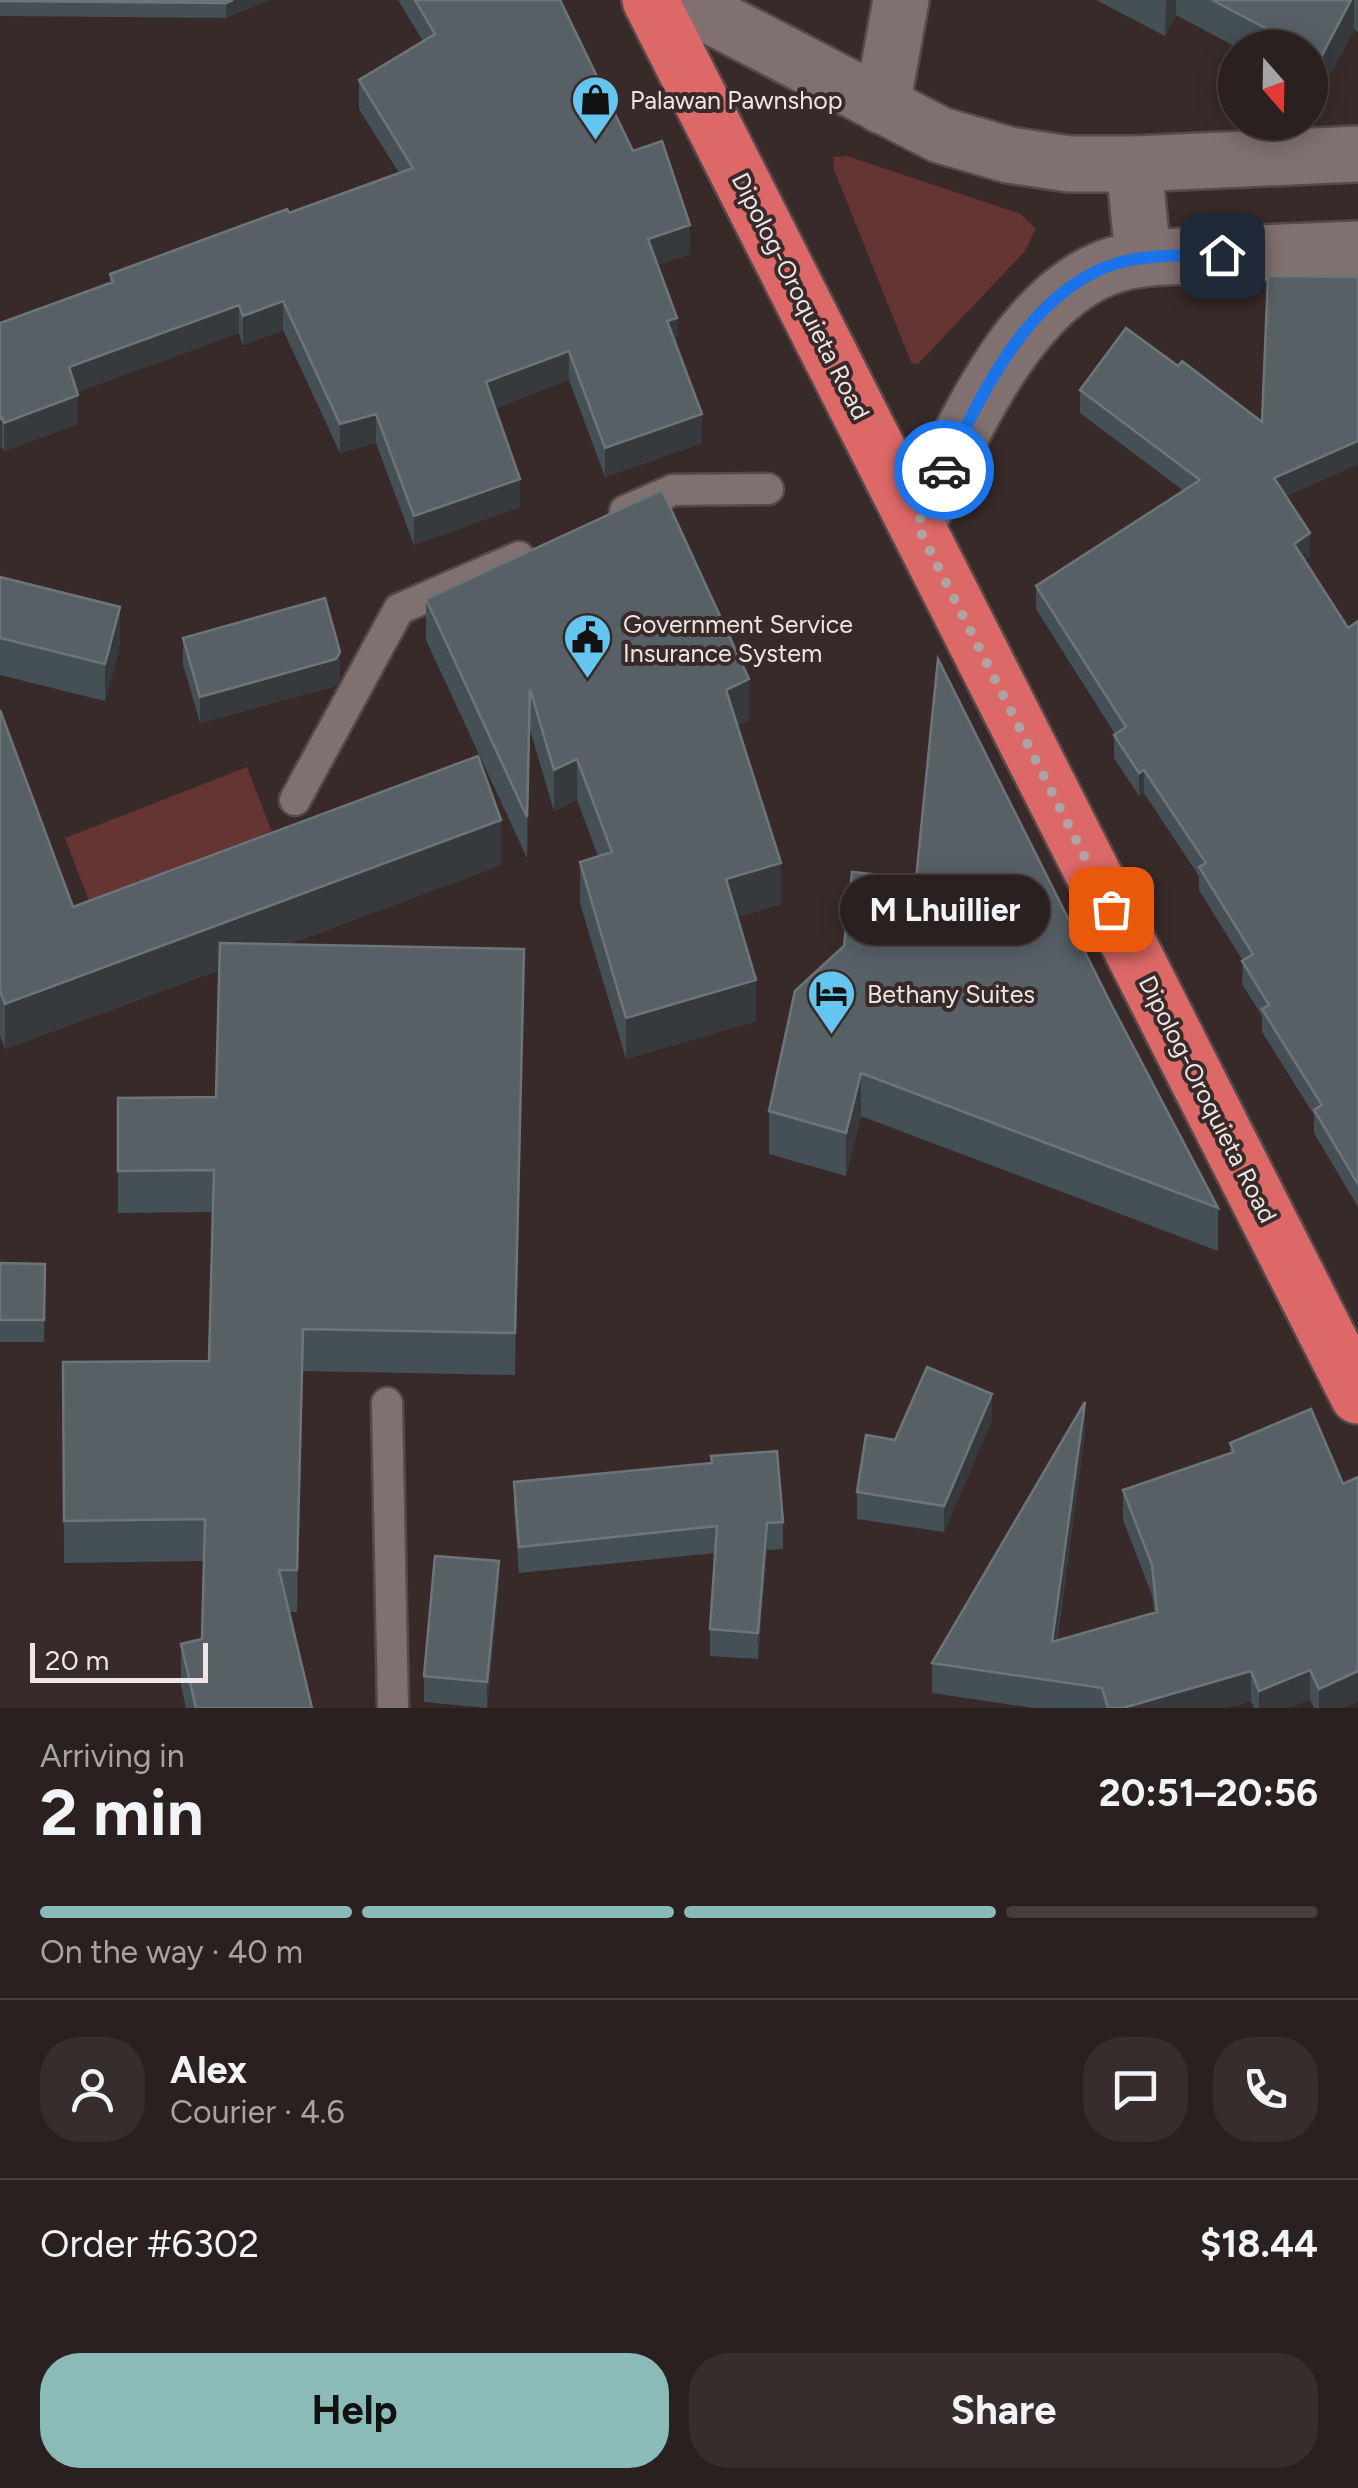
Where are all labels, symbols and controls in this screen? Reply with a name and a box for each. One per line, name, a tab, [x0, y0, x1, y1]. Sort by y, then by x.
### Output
north arrow	[1218, 30, 1328, 140]
map controls	[1218, 30, 1328, 140]
shop icon: Palawan Pawnshop	[569, 74, 621, 142]
place label: Palawan Pawnshop	[630, 85, 842, 115]
street label: Dipolog-Oroquieta Road	[726, 167, 876, 425]
pin	[1180, 213, 1265, 298]
icon: home	[1195, 228, 1250, 283]
courier	[894, 420, 994, 520]
icon: car	[917, 443, 972, 498]
place label: Government Service Insurance System	[623, 609, 853, 668]
public building icon: Government Service Insurance System	[562, 612, 614, 680]
pin	[1069, 867, 1154, 952]
callout: M Lhuillier	[841, 874, 1051, 944]
icon: bag	[1084, 882, 1139, 937]
text: M Lhuillier	[869, 891, 1021, 929]
hotel icon: Bethany Suites	[806, 968, 858, 1036]
street label: Dipolog-Oroquieta Road	[1133, 970, 1283, 1228]
place label: Bethany Suites	[867, 979, 1035, 1009]
scale bar	[30, 1638, 208, 1682]
text: 20 m	[45, 1643, 109, 1677]
text: Arriving in	[40, 1737, 185, 1775]
text: 20:51–20:56	[1099, 1770, 1318, 1816]
text: 2 min	[40, 1773, 204, 1851]
text: On the way · 40 m	[40, 1933, 303, 1971]
button: person	[40, 2037, 145, 2142]
button: chat	[1083, 2037, 1188, 2142]
button: phone	[1213, 2037, 1318, 2142]
text: Alex	[170, 2047, 247, 2093]
text: Courier · 4.6	[170, 2093, 345, 2131]
text: Order #6302	[40, 2221, 259, 2267]
text: $18.44	[1200, 2221, 1318, 2267]
button: Help	[40, 2353, 669, 2468]
button: Share	[689, 2353, 1318, 2468]

